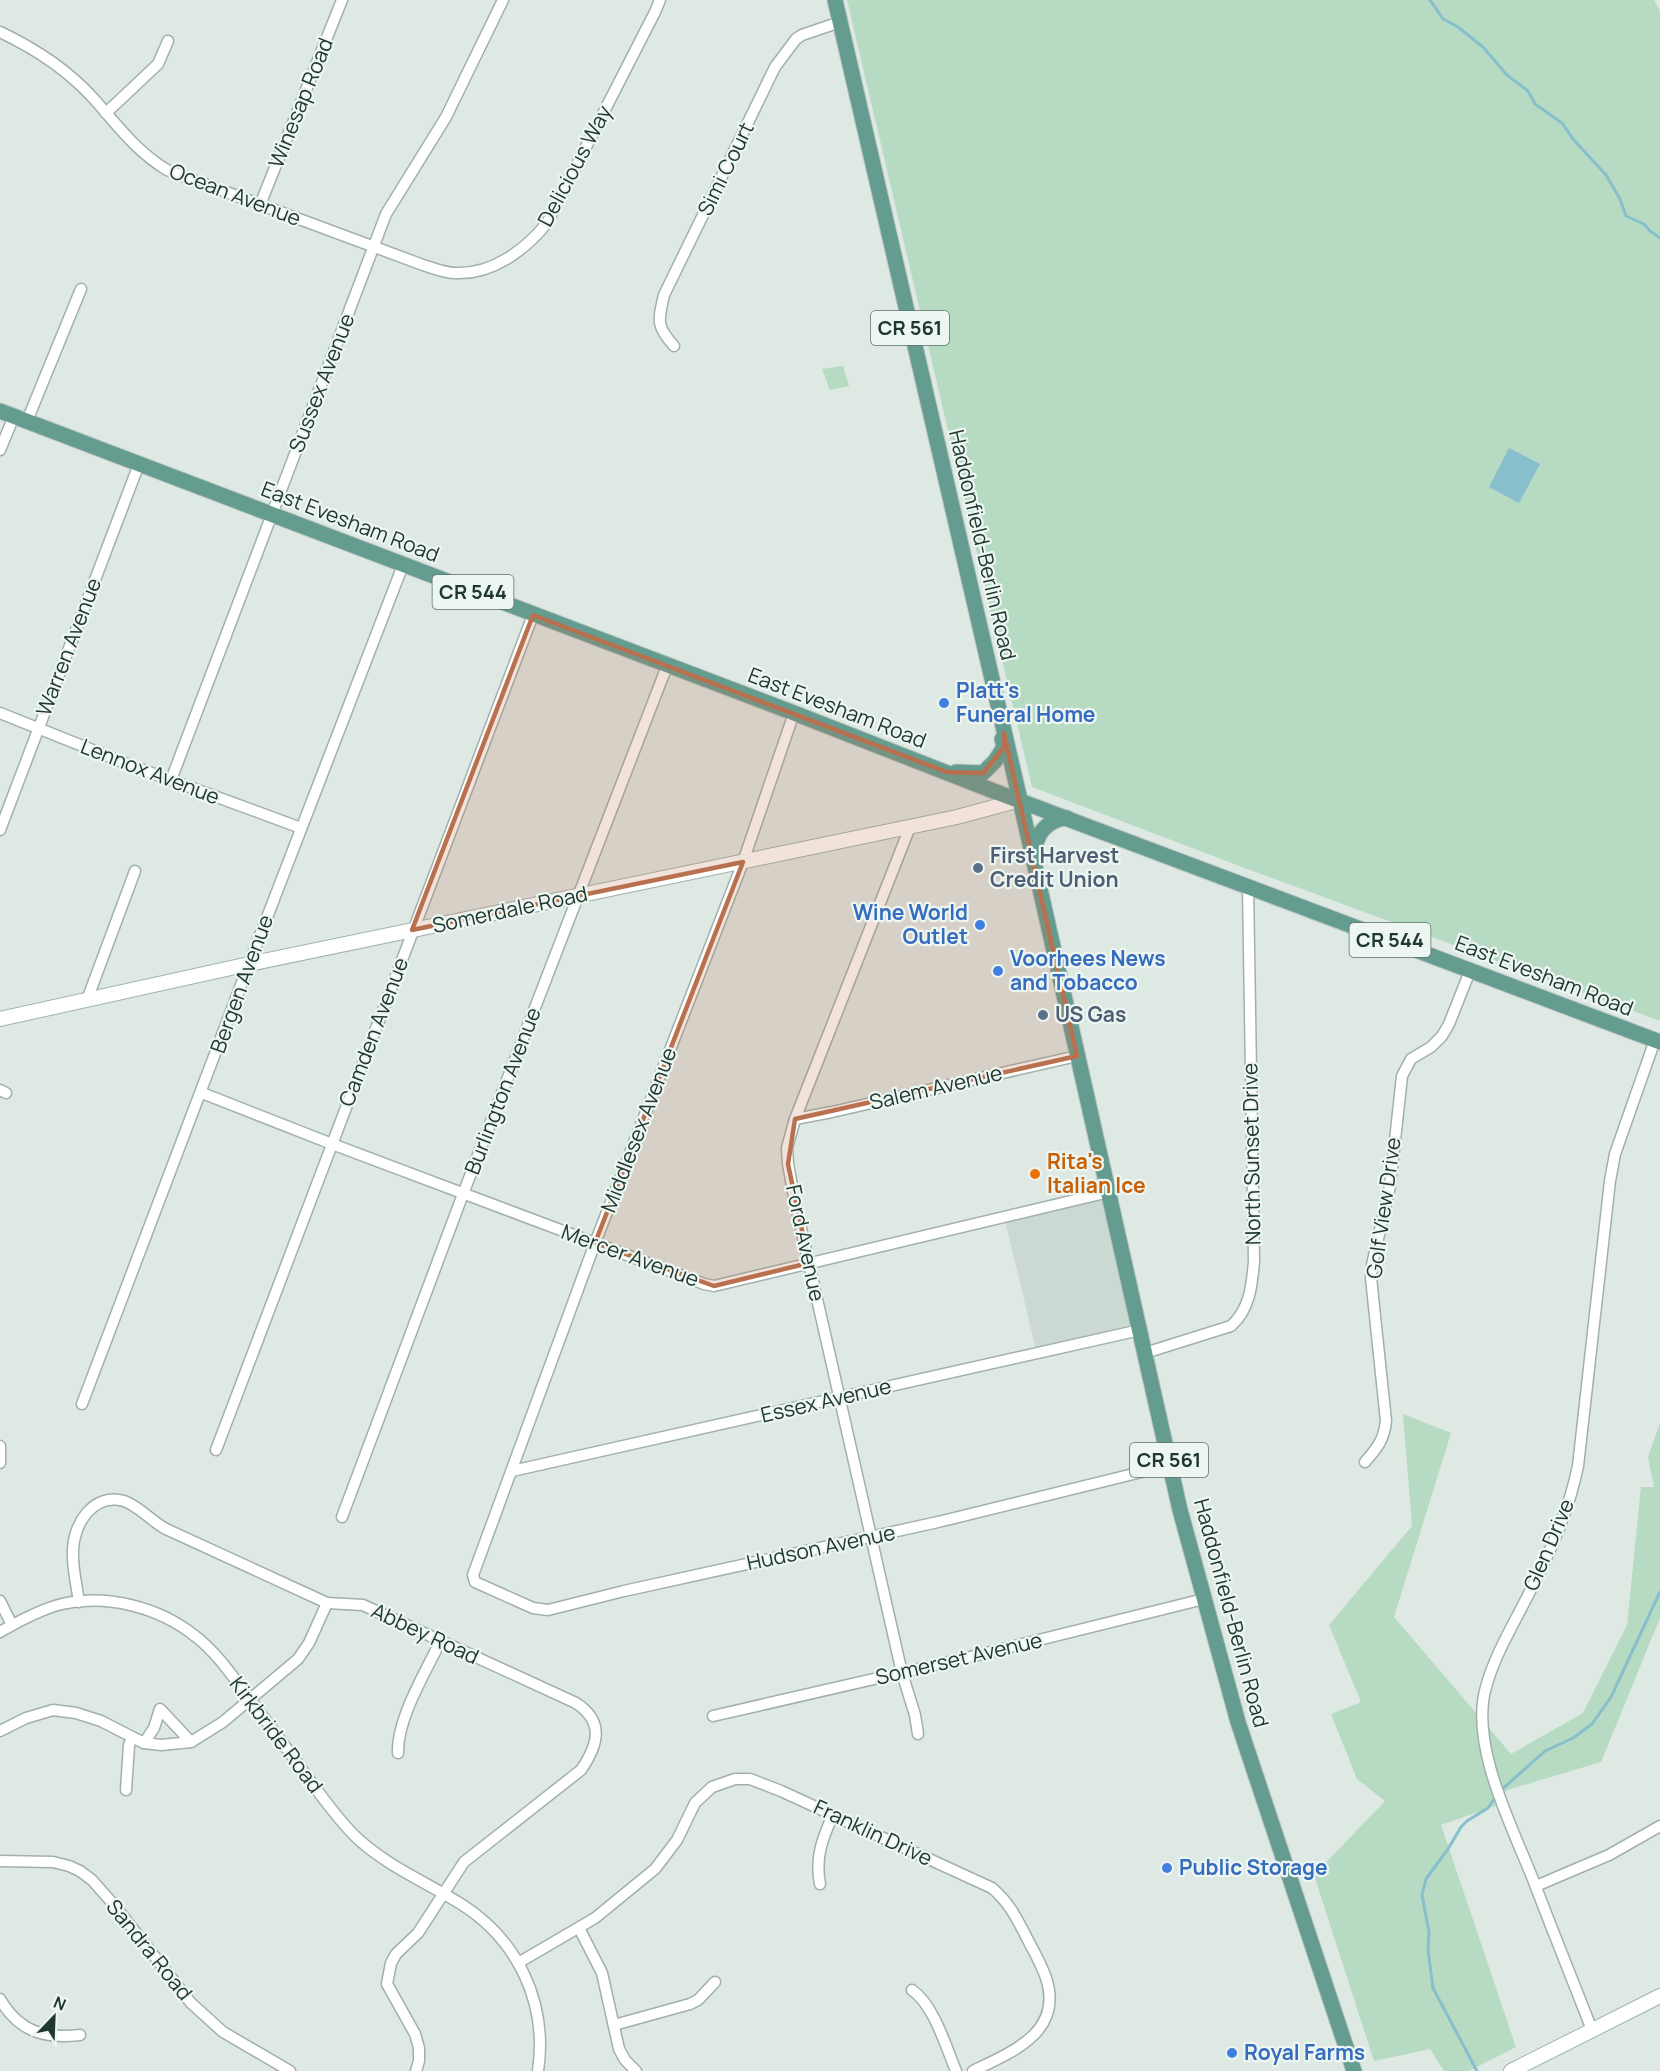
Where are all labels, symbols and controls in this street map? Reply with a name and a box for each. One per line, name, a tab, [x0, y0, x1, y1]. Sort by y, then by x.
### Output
street label: Winesap Road	[261, 33, 339, 172]
street label: Delicious Way	[530, 100, 618, 231]
street label: Simi Court	[690, 117, 760, 220]
street label: Ocean Avenue	[166, 156, 305, 232]
street label: Sussex Avenue	[282, 309, 360, 456]
road number: CR 561	[871, 311, 949, 345]
street label: Haddonfield-Berlin Road	[943, 427, 1023, 663]
street label: East Evesham Road	[257, 474, 443, 568]
street label: Warren Avenue	[29, 574, 107, 720]
road number: CR 544	[432, 575, 514, 609]
street label: East Evesham Road	[744, 660, 930, 754]
place label: Platt's Funeral Home	[956, 676, 1096, 728]
marker: Platt's Funeral Home	[937, 696, 951, 710]
street label: Lennox Avenue	[77, 732, 224, 810]
place label: First Harvest Credit Union	[990, 841, 1119, 893]
marker: First Harvest Credit Union	[971, 861, 985, 875]
street label: Somerdale Road	[430, 879, 590, 939]
place label: Wine World Outlet	[853, 898, 968, 950]
street label: Bergen Avenue	[203, 911, 279, 1057]
marker: Wine World Outlet	[973, 918, 987, 932]
road number: CR 544	[1350, 923, 1430, 957]
street label: East Evesham Road	[1451, 928, 1637, 1022]
place label: Voorhees News and Tobacco	[1010, 944, 1166, 996]
street label: Camden Avenue	[332, 953, 414, 1110]
marker: Voorhees News and Tobacco	[991, 964, 1005, 978]
place label: US Gas	[1055, 1000, 1126, 1028]
street label: Burlington Avenue	[457, 1003, 547, 1178]
marker: US Gas	[1036, 1008, 1050, 1022]
street label: Middlesex Avenue	[594, 1043, 682, 1216]
street label: Salem Avenue	[867, 1058, 1005, 1116]
street label: North Sunset Drive	[1235, 1063, 1267, 1245]
street label: Golf View Drive	[1359, 1136, 1407, 1280]
place label: Rita's Italian Ice	[1047, 1147, 1146, 1199]
marker: Rita's Italian Ice	[1028, 1167, 1042, 1181]
street label: Ford Avenue	[780, 1182, 832, 1304]
street label: Mercer Avenue	[558, 1217, 703, 1293]
street label: Essex Avenue	[758, 1371, 894, 1429]
road number: CR 561	[1130, 1443, 1208, 1477]
street label: Glen Drive	[1516, 1494, 1580, 1595]
street label: Haddonfield-Berlin Road	[1188, 1495, 1276, 1730]
street label: Hudson Avenue	[744, 1518, 898, 1576]
street label: Abbey Road	[367, 1596, 484, 1670]
street label: Somerset Avenue	[873, 1625, 1045, 1691]
street label: Kirkbride Road	[224, 1670, 330, 1798]
street label: Franklin Drive	[810, 1792, 937, 1872]
place label: Public Storage	[1179, 1853, 1328, 1881]
marker: Public Storage	[1160, 1861, 1174, 1875]
street label: Sandra Road	[100, 1893, 199, 2006]
north arrow	[24, 1987, 84, 2047]
text: N	[50, 1991, 69, 2016]
place label: Royal Farms	[1244, 2038, 1365, 2066]
marker: Royal Farms	[1225, 2046, 1239, 2060]

